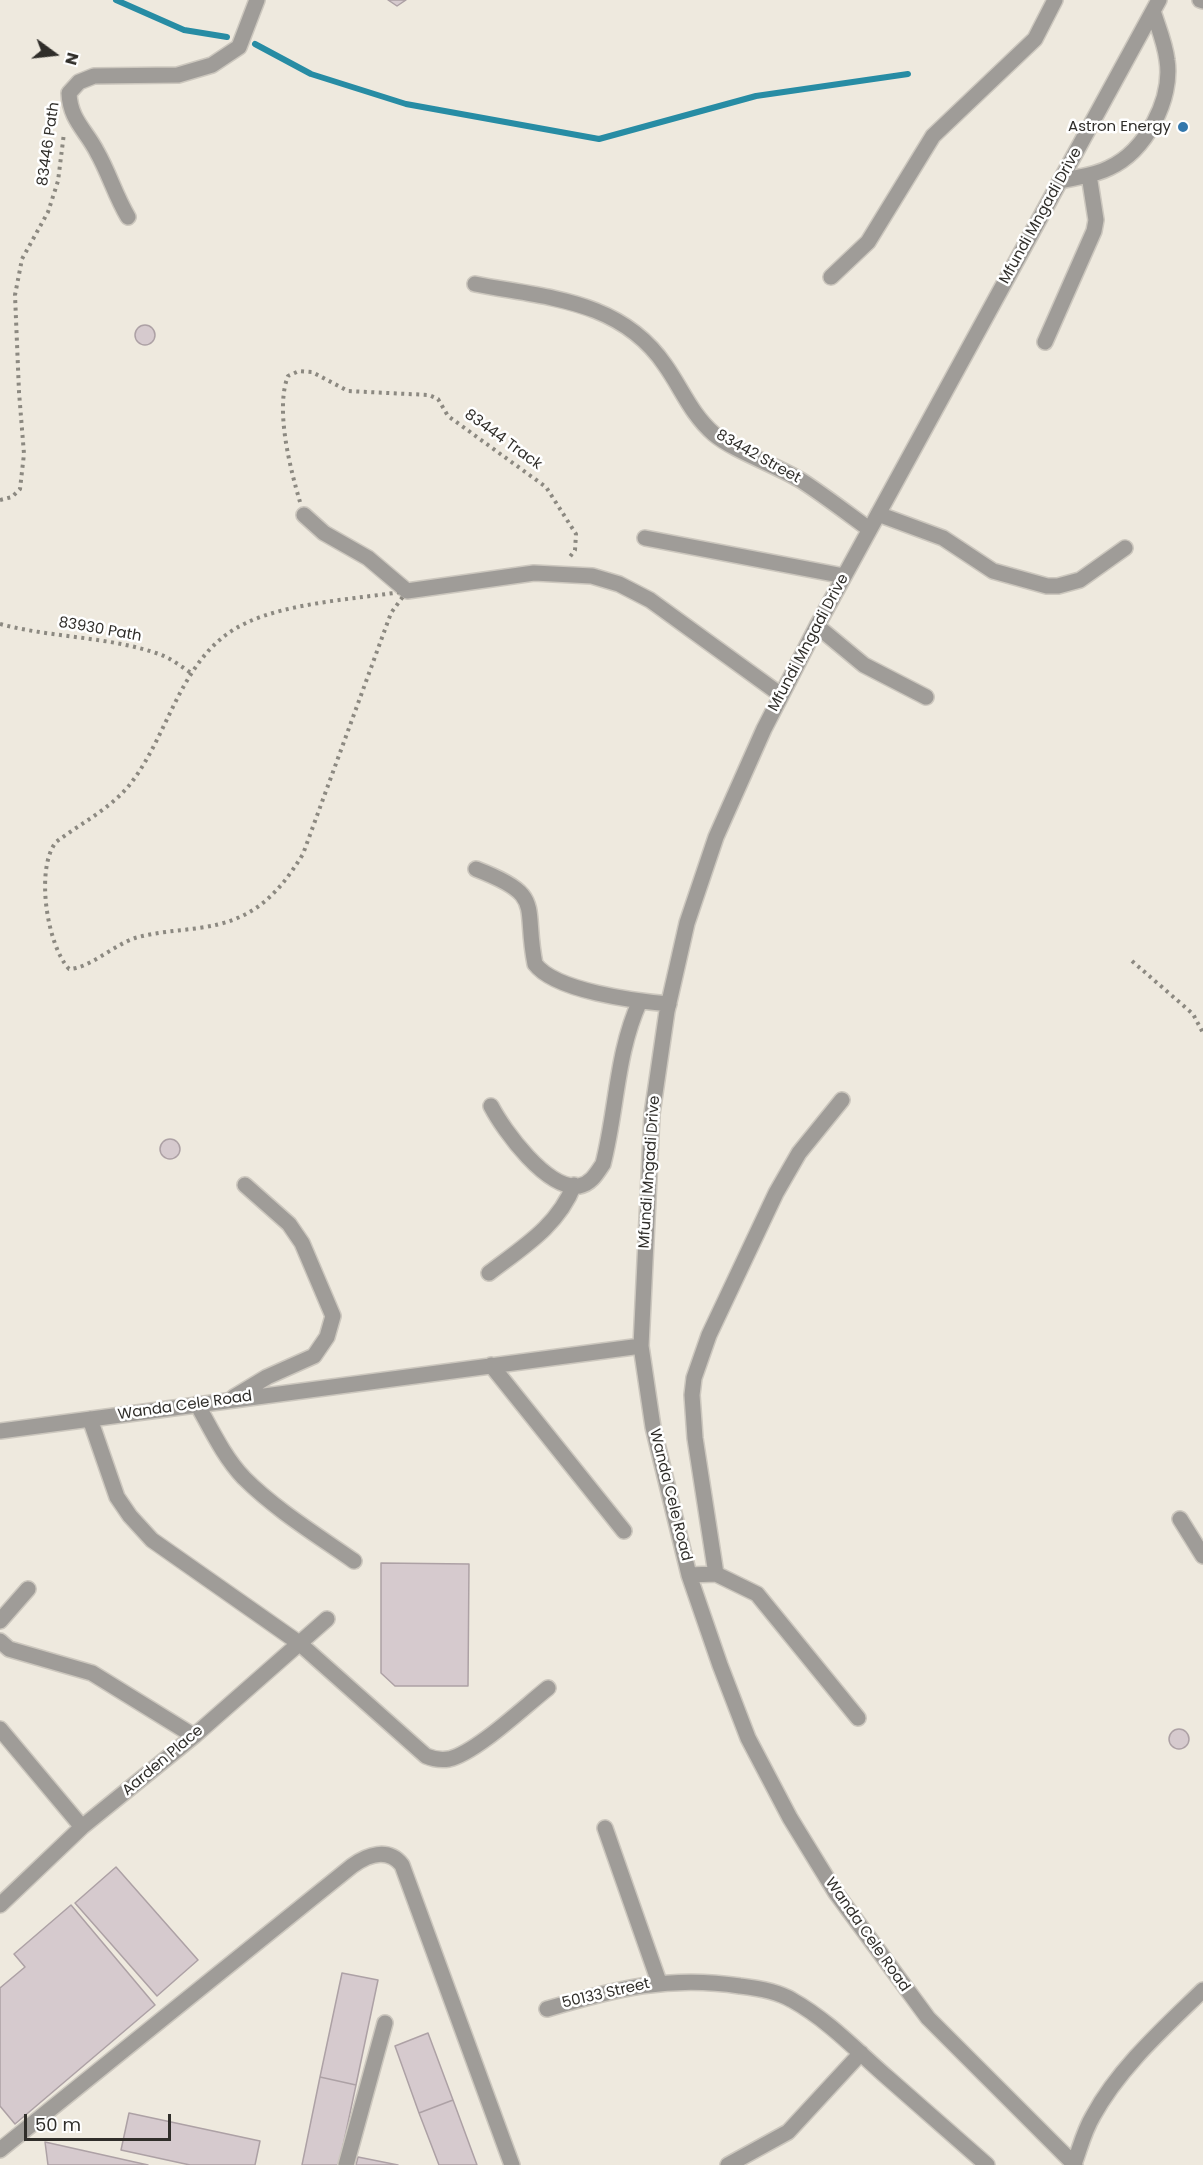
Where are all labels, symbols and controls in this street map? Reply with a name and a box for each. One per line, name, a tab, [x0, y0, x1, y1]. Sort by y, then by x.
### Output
north arrow	[24, 24, 84, 84]
text: N	[59, 50, 85, 68]
street label: 83446 Path	[34, 101, 64, 187]
place label: Astron Energy	[1068, 118, 1171, 136]
marker: Astron Energy	[1176, 120, 1190, 134]
street label: Mfundi Mngadi Drive	[996, 145, 1086, 287]
street label: 83444 Track	[461, 406, 545, 474]
street label: 83442 Street	[713, 426, 803, 488]
street label: Mfundi Mngadi Drive	[765, 571, 853, 715]
street label: 83930 Path	[57, 614, 143, 646]
street label: Mfundi Mngadi Drive	[636, 1095, 664, 1249]
street label: Wanda Cele Road	[117, 1388, 253, 1424]
street label: Wanda Cele Road	[645, 1427, 695, 1563]
street label: Aarden Place	[119, 1722, 207, 1800]
street label: Wanda Cele Road	[821, 1874, 913, 1996]
street label: 50133 Street	[561, 1975, 651, 2013]
scale bar	[27, 2102, 174, 2140]
text: 50 m	[35, 2112, 81, 2137]

